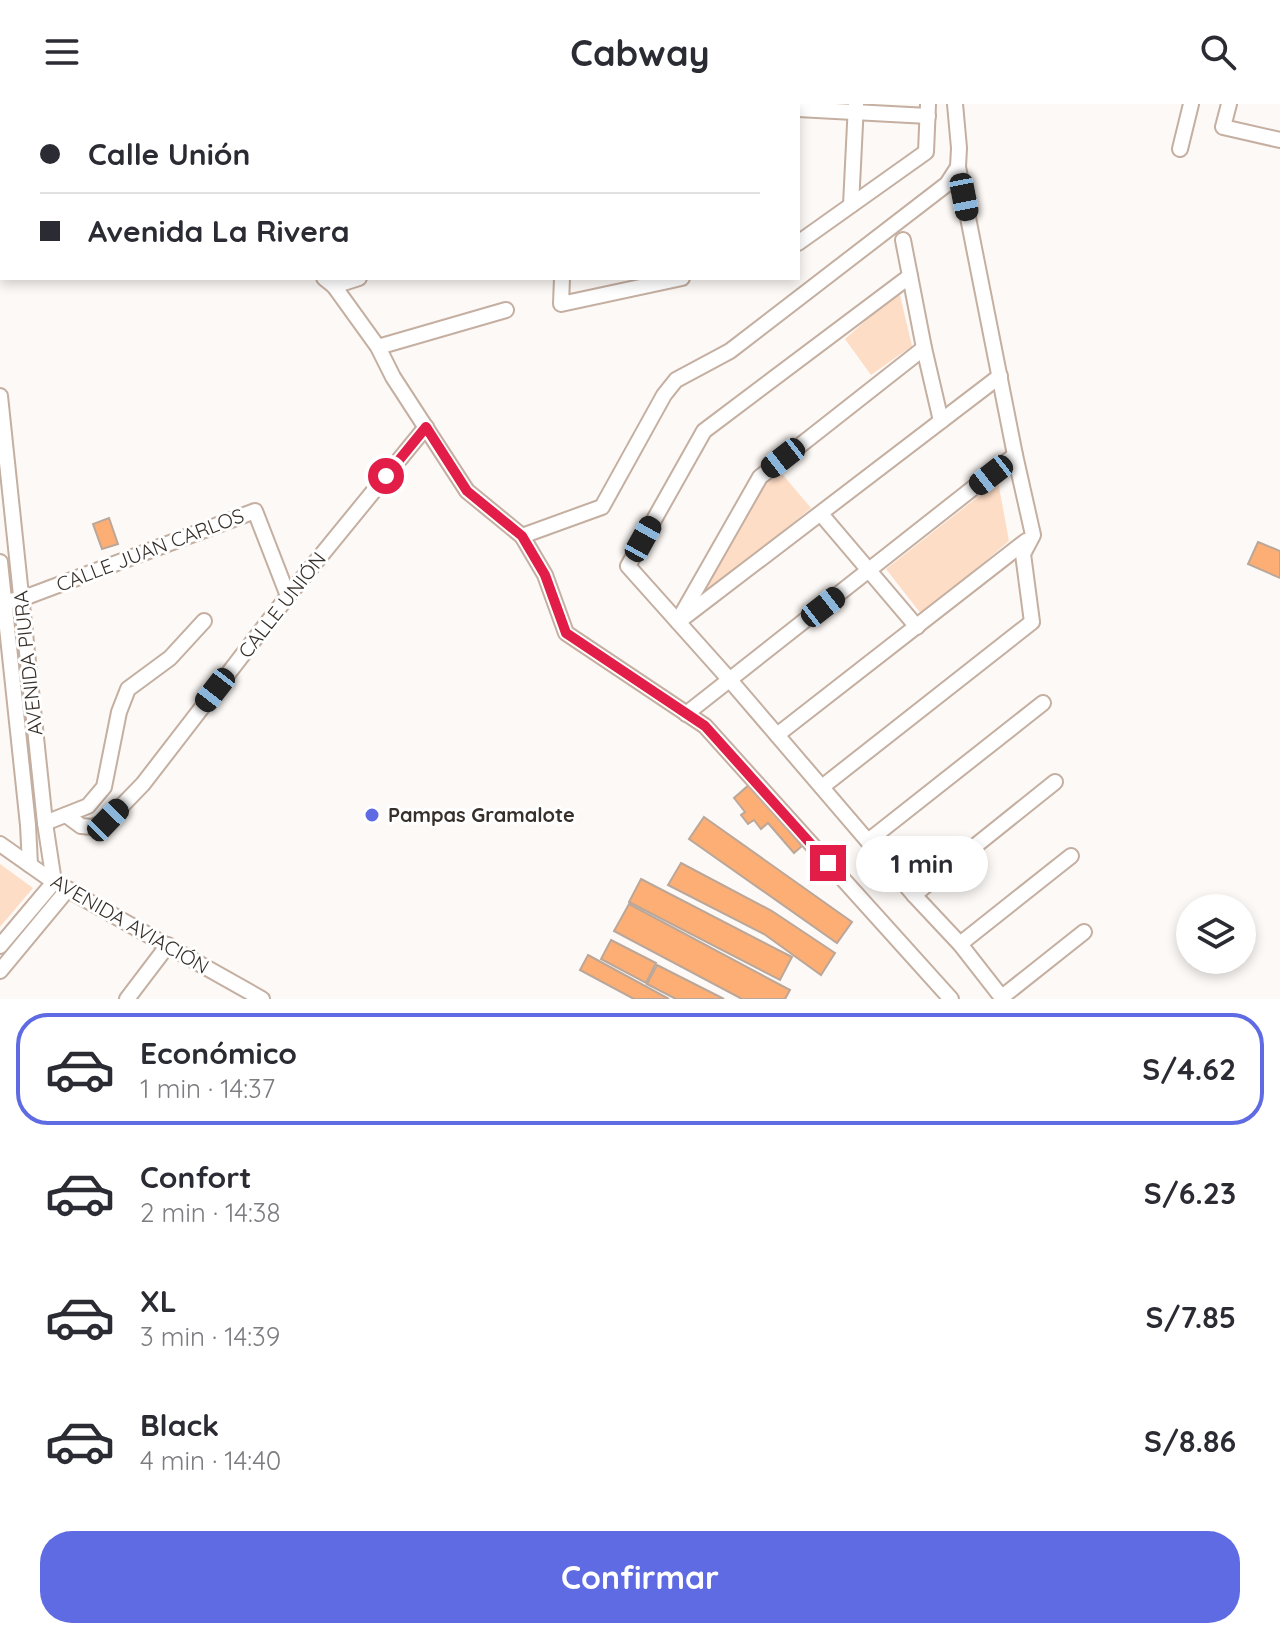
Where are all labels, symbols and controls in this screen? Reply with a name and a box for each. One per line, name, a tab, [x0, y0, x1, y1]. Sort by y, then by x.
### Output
icon: menu	[40, 30, 84, 74]
text: Cabway	[570, 30, 710, 75]
icon: search	[1196, 30, 1240, 74]
text: Calle Unión	[88, 135, 250, 173]
car	[948, 171, 980, 223]
text: Avenida La Rivera	[88, 212, 349, 250]
car	[757, 434, 809, 482]
car	[965, 451, 1017, 499]
route start	[368, 458, 404, 494]
street label: CALLE JUAN CARLOS	[52, 502, 247, 597]
car	[621, 512, 665, 566]
street label: CALLE UNIÓN	[232, 547, 331, 663]
car	[797, 583, 849, 631]
street label: AVENIDA PIURA	[7, 589, 48, 737]
car	[191, 664, 239, 716]
car	[83, 794, 133, 846]
place label: Pampas Gramalote	[388, 802, 575, 827]
marker: Pampas Gramalote	[363, 806, 381, 824]
callout: 1 min	[856, 835, 988, 891]
route end	[810, 845, 846, 881]
text: 1 min	[891, 847, 954, 880]
street label: AVENIDA AVIACIÓN	[47, 868, 214, 979]
map controls	[1176, 894, 1256, 974]
button: layers	[1176, 894, 1256, 974]
icon: car	[44, 1033, 116, 1105]
text: Económico	[140, 1034, 297, 1072]
text: S/4.62	[1142, 1050, 1236, 1088]
text: 1 min · 14:37	[140, 1072, 275, 1105]
icon: car	[44, 1157, 116, 1229]
text: Confort	[140, 1158, 252, 1196]
text: S/6.23	[1144, 1174, 1236, 1212]
text: 2 min · 14:38	[140, 1196, 281, 1229]
icon: car	[44, 1281, 116, 1353]
text: XL	[140, 1282, 177, 1320]
text: S/7.85	[1145, 1298, 1236, 1336]
text: 3 min · 14:39	[140, 1320, 280, 1353]
icon: car	[44, 1405, 116, 1477]
text: Black	[140, 1406, 219, 1444]
text: S/8.86	[1144, 1422, 1236, 1460]
text: 4 min · 14:40	[140, 1444, 281, 1477]
button: Confirmar	[40, 1531, 1240, 1623]

